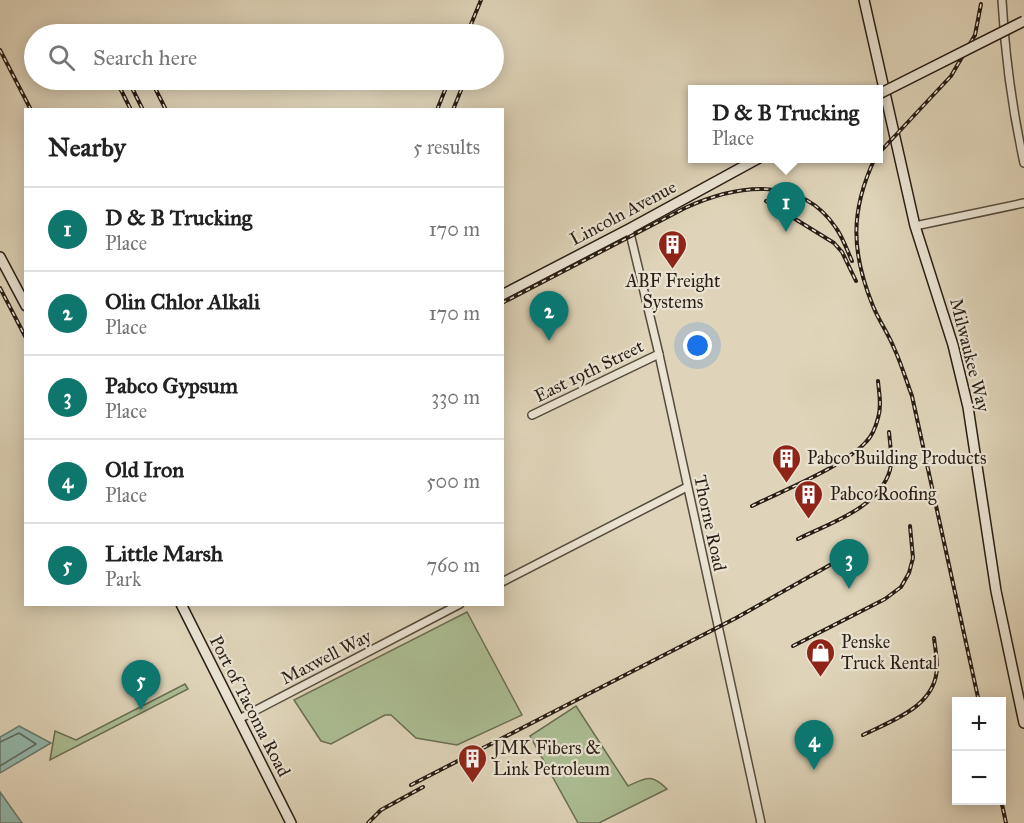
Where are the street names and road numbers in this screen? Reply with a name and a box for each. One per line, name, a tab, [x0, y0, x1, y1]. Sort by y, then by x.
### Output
street label: Lincoln Avenue	[566, 176, 680, 250]
street label: Milwaukee Way	[945, 296, 995, 415]
street label: East 19th Street	[531, 335, 648, 407]
street label: Thorne Road	[689, 473, 731, 573]
street label: Maxwell Way	[277, 624, 376, 689]
street label: Port of Tacoma Road	[205, 632, 295, 780]

